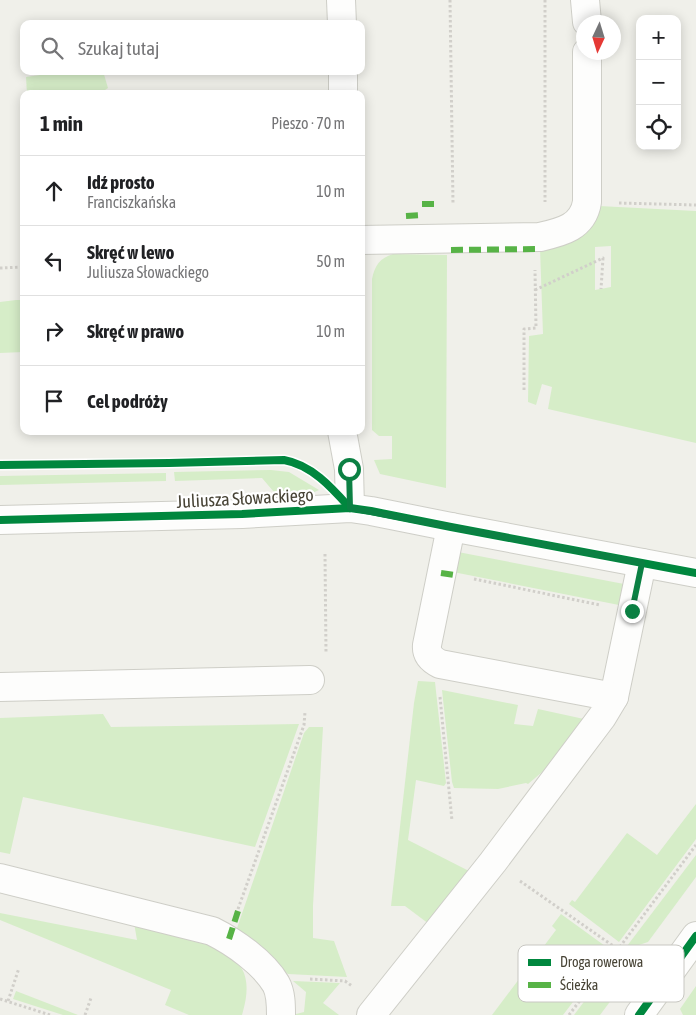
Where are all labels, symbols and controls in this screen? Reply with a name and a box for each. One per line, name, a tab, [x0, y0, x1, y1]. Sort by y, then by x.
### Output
north arrow	[576, 15, 621, 60]
map controls	[636, 15, 681, 150]
button: +	[636, 15, 681, 60]
search box	[20, 20, 365, 75]
icon: search	[38, 34, 66, 62]
text: Szukaj tutaj	[78, 37, 160, 59]
button: −	[636, 60, 681, 105]
button: locate	[636, 105, 681, 150]
text: 1 min	[40, 111, 83, 135]
text: Pieszo · 70 m	[271, 114, 345, 132]
text: Idź prosto	[87, 171, 155, 193]
icon: ahead	[40, 177, 68, 205]
text: 10 m	[316, 182, 345, 200]
text: Franciszkańska	[87, 193, 176, 211]
text: Skręć w lewo	[87, 241, 174, 263]
icon: left	[40, 247, 68, 275]
text: 50 m	[316, 252, 345, 270]
text: Juliusza Słowackiego	[87, 263, 209, 281]
icon: right	[40, 317, 68, 345]
text: Skręć w prawo	[87, 320, 184, 342]
text: 10 m	[316, 322, 345, 340]
icon: arrive	[40, 387, 68, 415]
text: Cel podróży	[87, 390, 168, 412]
route start	[338, 458, 361, 481]
street label: Juliusza Słowackiego	[176, 484, 314, 512]
route end	[621, 600, 644, 623]
legend	[518, 945, 684, 1002]
text: Droga rowerowa	[560, 954, 643, 970]
text: Ścieżka	[560, 976, 598, 993]

